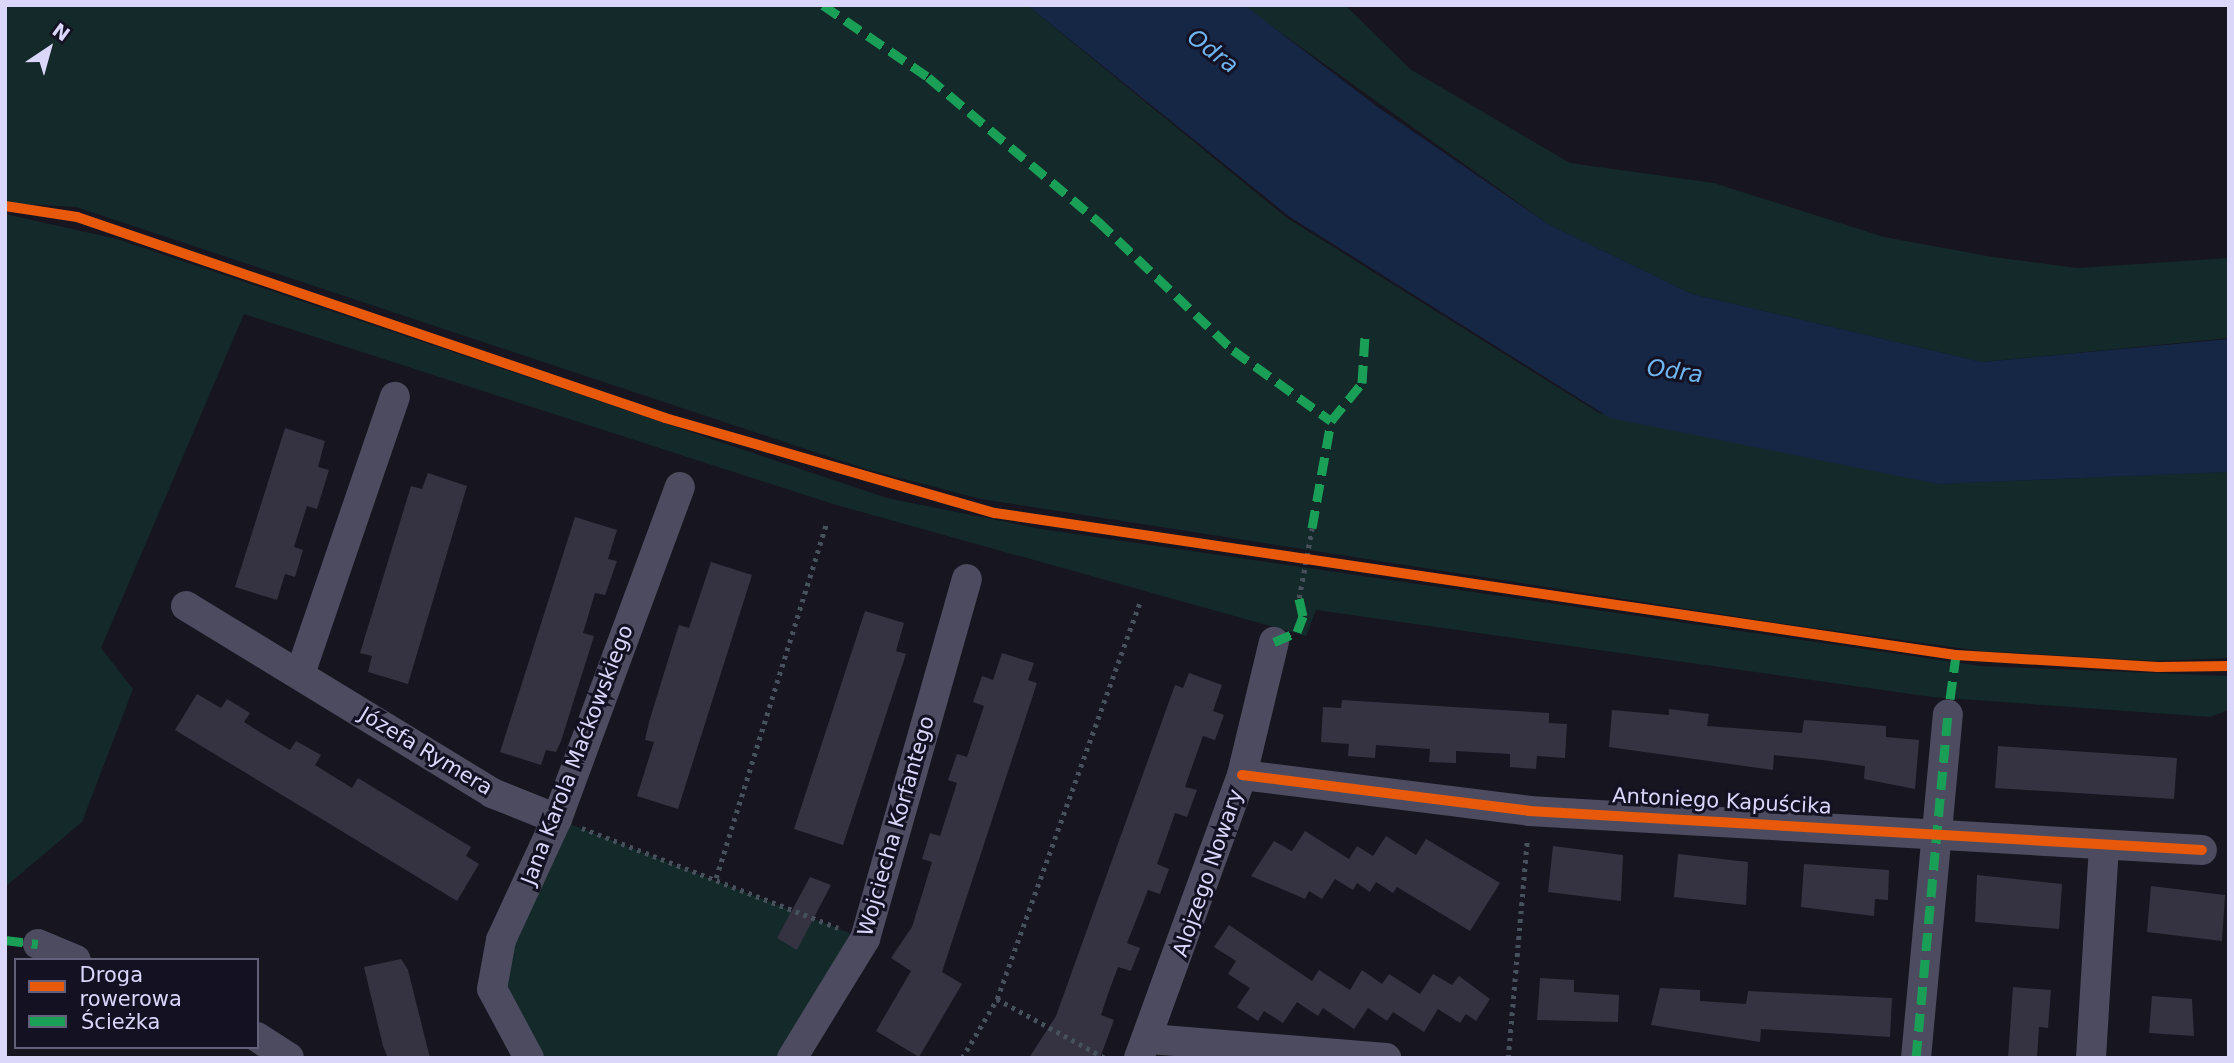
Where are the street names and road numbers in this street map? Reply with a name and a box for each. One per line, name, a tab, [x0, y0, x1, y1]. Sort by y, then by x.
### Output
street label: Jana Karola Maćkowskiego	[516, 621, 638, 889]
street label: Józefa Rymera	[355, 701, 497, 801]
street label: Wojciecha Korfantego	[852, 713, 940, 939]
street label: Antoniego Kapuścika	[1612, 783, 1832, 819]
street label: Alojzego Nowary	[1168, 786, 1248, 960]

